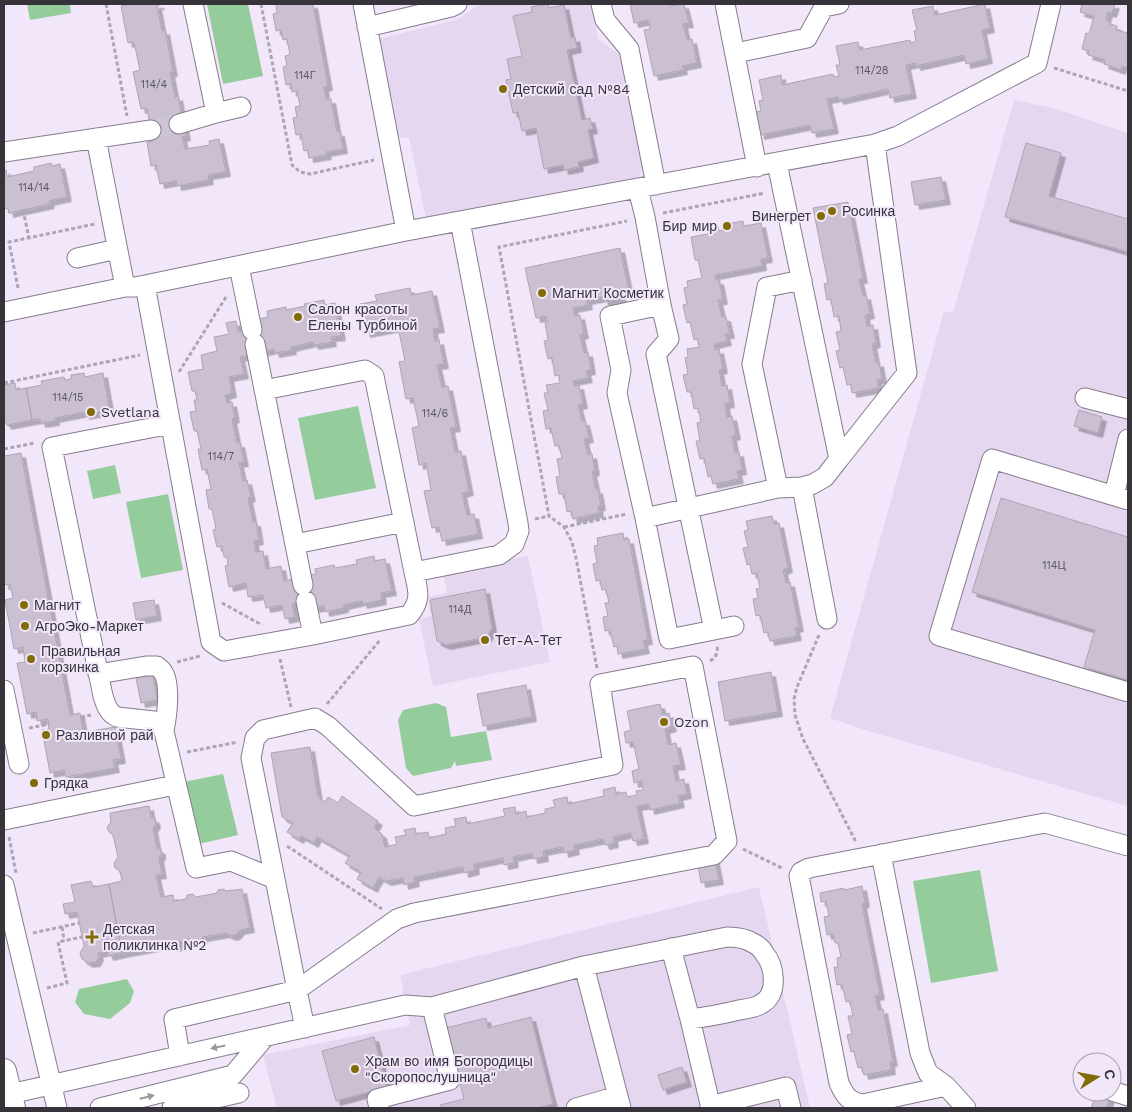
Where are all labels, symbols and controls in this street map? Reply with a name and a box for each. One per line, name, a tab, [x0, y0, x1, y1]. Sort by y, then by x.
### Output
house number: 114/28	[855, 64, 889, 77]
house number: 114Г	[294, 69, 316, 82]
house number: 114/4	[141, 78, 167, 91]
place label: Детский сад №84	[513, 81, 630, 97]
marker: Детский сад №84	[497, 83, 509, 95]
house number: 114/14	[18, 181, 50, 194]
place label: Росинка	[842, 203, 895, 219]
marker: Росинка	[826, 205, 838, 217]
place label: Винегрет	[752, 208, 812, 224]
marker: Винегрет	[815, 210, 827, 222]
place label: Бир мир	[662, 218, 717, 234]
marker: Бир мир	[721, 220, 733, 232]
place label: Магнит Косметик	[552, 285, 665, 301]
marker: Магнит Косметик	[536, 287, 548, 299]
place label: Салон красоты Елены Турбиной	[308, 301, 417, 333]
marker: Салон красоты Елены Турбиной	[292, 311, 304, 323]
house number: 114/15	[53, 391, 83, 404]
place label: Svetlana	[101, 404, 160, 420]
marker: Svetlana	[85, 406, 97, 418]
house number: 114/6	[422, 407, 449, 420]
house number: 114/7	[208, 450, 234, 463]
house number: 114Ц	[1042, 559, 1066, 572]
place label: Магнит	[34, 597, 81, 613]
marker: Магнит	[18, 599, 30, 611]
house number: 114Д	[449, 603, 472, 616]
place label: АгроЭко-Маркет	[35, 618, 144, 634]
marker: АгроЭко-Маркет	[19, 620, 31, 632]
place label: Тет-А-Тет	[495, 632, 562, 648]
marker: Тет-А-Тет	[479, 634, 491, 646]
place label: Правильная корзинка	[41, 643, 120, 675]
marker: Правильная корзинка	[25, 653, 37, 665]
place label: Ozon	[674, 714, 709, 730]
marker: Ozon	[658, 716, 670, 728]
place label: Разливной рай	[56, 727, 154, 743]
marker: Разливной рай	[40, 729, 52, 741]
place label: Грядка	[44, 775, 89, 791]
marker: Грядка	[28, 777, 40, 789]
place label: Детская поликлинка №2	[103, 921, 207, 953]
marker: Детская поликлинка №2	[85, 930, 99, 944]
one-way arrow	[210, 1043, 225, 1051]
north arrow	[1072, 1052, 1122, 1102]
place label: Храм во имя Богородицы "Скоропослушница"	[365, 1053, 533, 1085]
marker: Храм во имя Богородицы "Скоропослушница"	[349, 1063, 361, 1075]
text: С	[1101, 1068, 1119, 1081]
one-way arrow	[139, 1093, 154, 1101]

